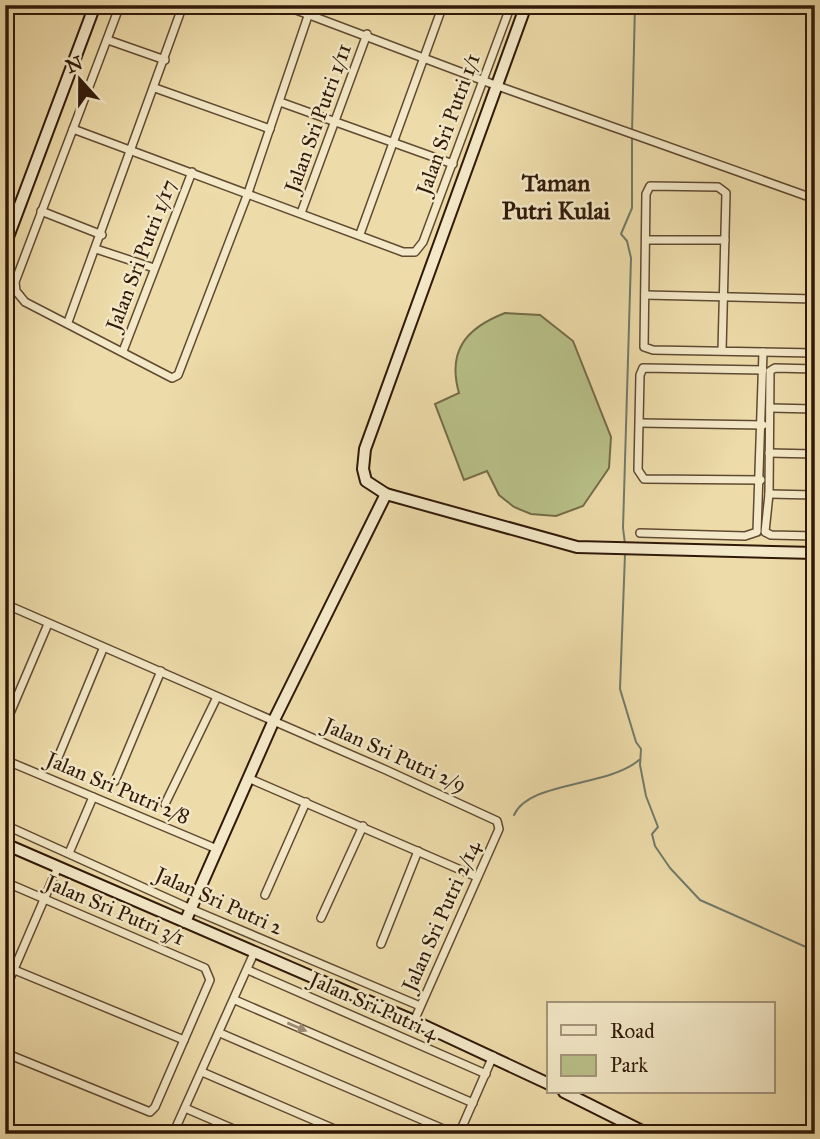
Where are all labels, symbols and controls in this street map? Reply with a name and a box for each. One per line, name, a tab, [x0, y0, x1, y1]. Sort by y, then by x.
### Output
street label: Jalan Sri Putri 1/11	[278, 40, 357, 198]
north arrow	[46, 46, 116, 116]
street label: Jalan Sri Putri 1/1	[410, 50, 486, 200]
text: N	[62, 51, 86, 78]
district label: Taman Putri Kulai	[502, 168, 611, 226]
street label: Jalan Sri Putri 1/17	[100, 176, 182, 336]
street label: Jalan Sri Putri 2/9	[318, 711, 470, 798]
street label: Jalan Sri Putri 2/8	[40, 745, 194, 830]
street label: Jalan Sri Putri 2/14	[395, 835, 486, 997]
street label: Jalan Sri Putri 2	[149, 861, 287, 941]
street label: Jalan Sri Putri 3/1	[40, 868, 189, 951]
street label: Jalan Sri Putri 4	[304, 965, 444, 1046]
legend	[547, 1002, 774, 1094]
text: Road	[610, 1018, 655, 1044]
one-way arrow	[287, 1021, 307, 1033]
text: Park	[610, 1052, 648, 1078]

